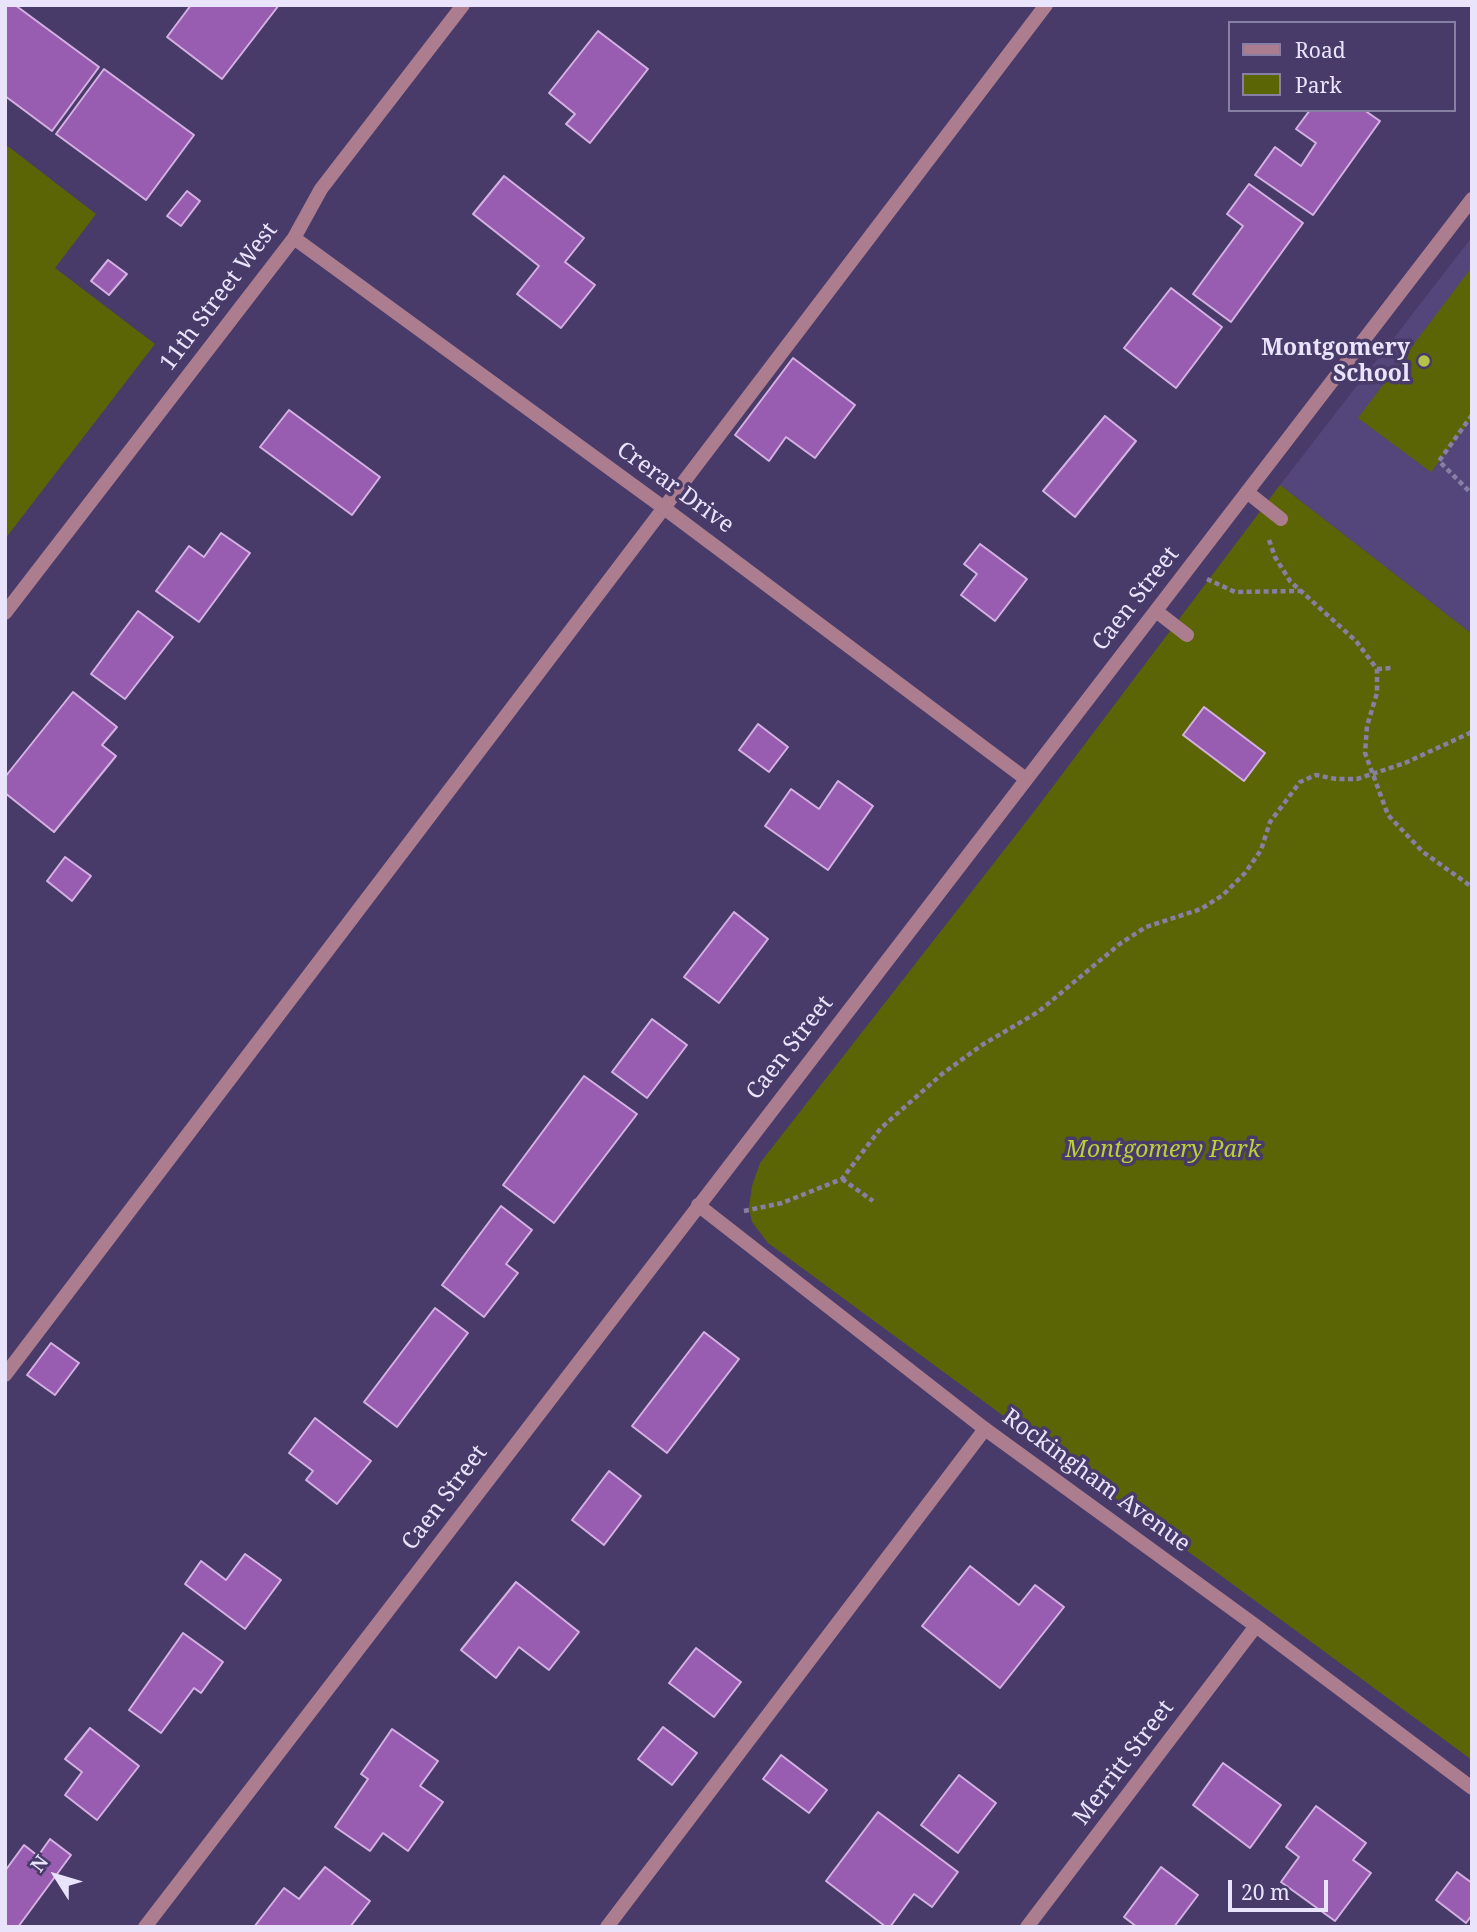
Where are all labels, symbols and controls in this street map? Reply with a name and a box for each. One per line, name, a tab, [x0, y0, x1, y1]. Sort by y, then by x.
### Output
legend	[1228, 21, 1456, 112]
text: Road	[1295, 36, 1346, 64]
text: Park	[1295, 71, 1342, 99]
street label: 11th Street West	[154, 218, 284, 376]
place label: Montgomery School	[1261, 334, 1410, 388]
marker: Montgomery School	[1416, 353, 1432, 369]
street label: Crerar Drive	[611, 436, 739, 540]
street label: Caen Street	[1087, 542, 1185, 656]
street label: Caen Street	[741, 991, 839, 1105]
park label: Montgomery Park	[1065, 1136, 1261, 1164]
street label: Rockingham Avenue	[997, 1404, 1195, 1558]
street label: Caen Street	[397, 1440, 493, 1556]
street label: Merritt Street	[1068, 1695, 1180, 1831]
north arrow	[21, 1841, 91, 1911]
text: N	[24, 1850, 54, 1877]
scale bar	[1232, 1866, 1332, 1910]
text: 20 m	[1241, 1878, 1290, 1906]

